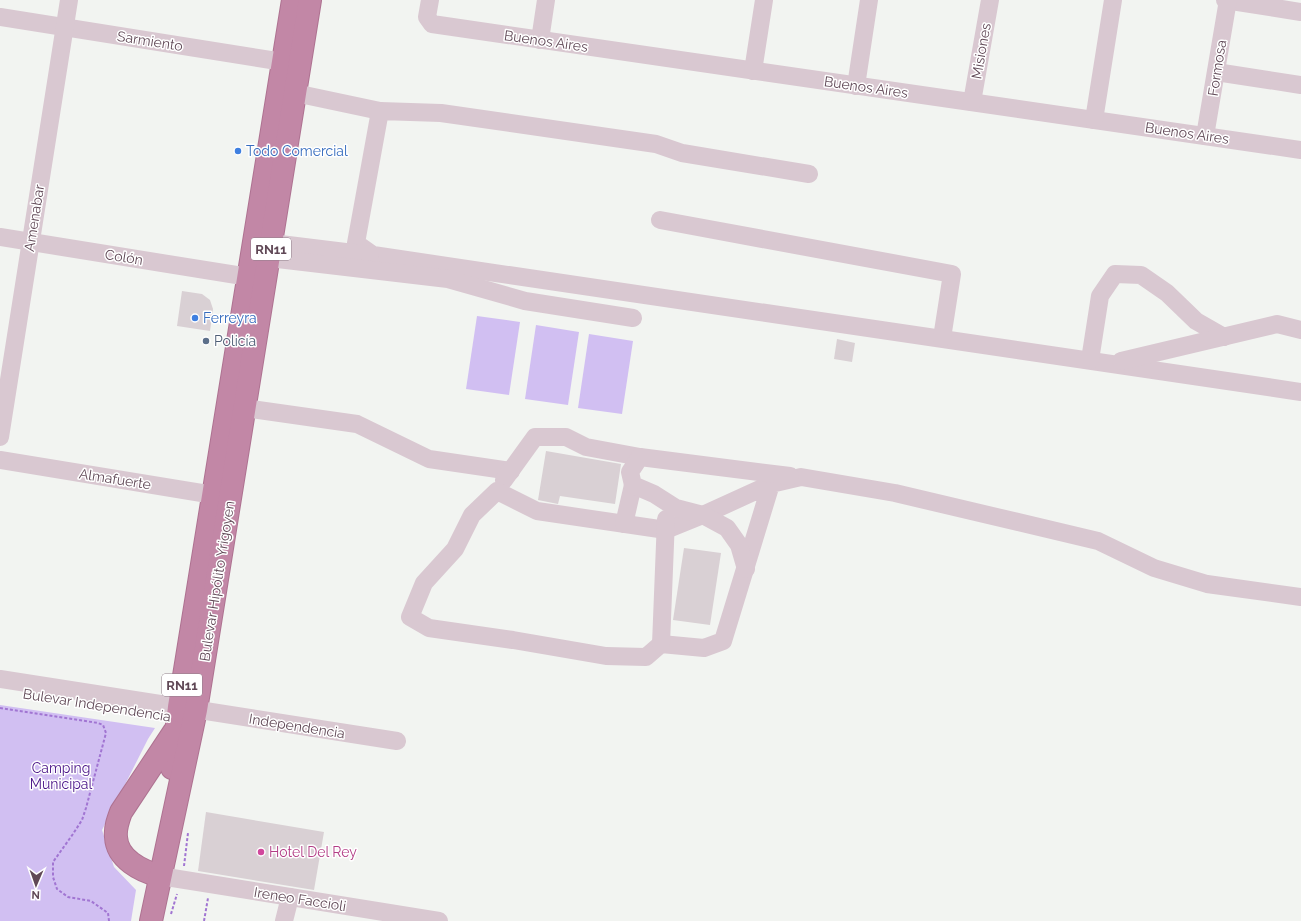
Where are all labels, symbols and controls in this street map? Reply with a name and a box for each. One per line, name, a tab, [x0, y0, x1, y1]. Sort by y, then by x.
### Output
street label: Misiones	[968, 22, 994, 80]
street label: Buenos Aires	[503, 27, 589, 55]
street label: Sarmiento	[116, 28, 184, 54]
street label: Formosa	[1205, 39, 1229, 97]
street label: Buenos Aires	[823, 73, 909, 101]
street label: Buenos Aires	[1144, 119, 1230, 147]
place label: Todo Comercial	[246, 143, 348, 159]
marker: Todo Comercial	[233, 146, 243, 156]
street label: Amenabar	[21, 183, 47, 253]
road number: RN11	[251, 238, 291, 260]
street label: Colón	[104, 246, 144, 268]
place label: Ferreyra	[203, 310, 257, 326]
marker: Ferreyra	[190, 313, 200, 323]
place label: Policía	[214, 333, 256, 349]
marker: Policía	[201, 336, 211, 346]
street label: Almafuerte	[78, 465, 152, 493]
street label: Bulevar Hipólito Yrigoyen	[196, 500, 238, 662]
road number: RN11	[162, 674, 202, 696]
street label: Bulevar Independencia	[22, 685, 172, 725]
street label: Independencia	[248, 711, 346, 741]
park label: Camping Municipal	[30, 760, 93, 792]
place label: Hotel Del Rey	[269, 844, 357, 860]
marker: Hotel Del Rey	[256, 847, 266, 857]
north arrow	[16, 865, 56, 905]
street label: Ireneo Faccioli	[253, 884, 347, 914]
text: N	[31, 888, 40, 901]

